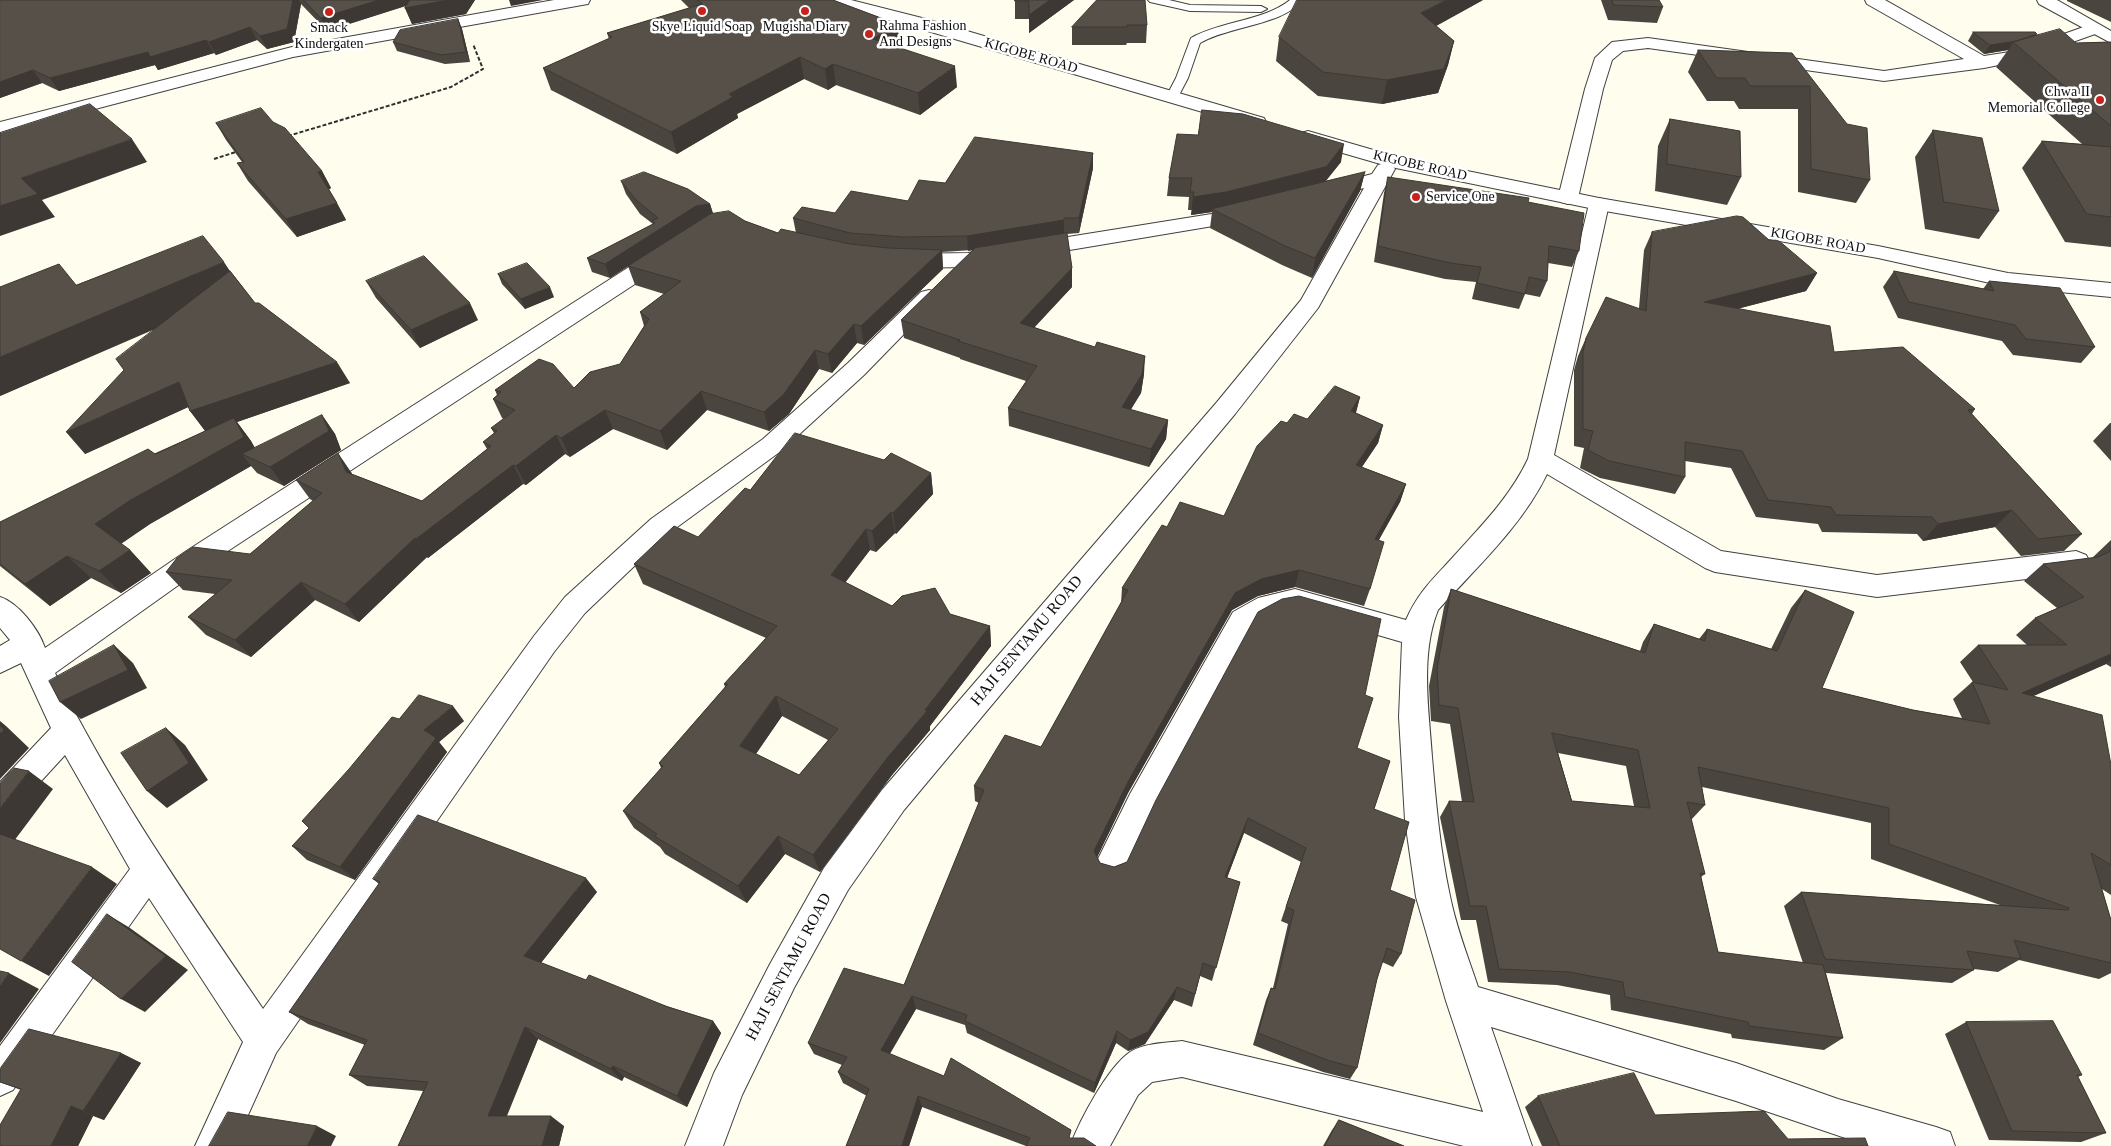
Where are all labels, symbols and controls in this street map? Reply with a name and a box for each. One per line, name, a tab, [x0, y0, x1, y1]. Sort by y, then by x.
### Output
marker: Skye Liquid Soap	[696, 5, 708, 17]
marker: Mugisha Diary	[799, 5, 811, 17]
marker: Smack Kindergaten	[323, 6, 335, 18]
place label: Rahma Fashion And Designs	[879, 18, 966, 50]
place label: Skye Liquid Soap	[652, 19, 752, 35]
place label: Mugisha Diary	[763, 19, 847, 35]
place label: Smack Kindergaten	[295, 20, 363, 52]
marker: Rahma Fashion And Designs	[863, 28, 875, 40]
street label: KIGOBE ROAD	[983, 35, 1079, 77]
place label: Chwa II Memorial College	[1988, 84, 2090, 116]
marker: Chwa II Memorial College	[2094, 94, 2106, 106]
street label: KIGOBE ROAD	[1371, 147, 1469, 185]
place label: Service One	[1426, 189, 1495, 205]
marker: Service One	[1410, 191, 1422, 203]
street label: KIGOBE ROAD	[1769, 224, 1867, 258]
street label: HAJI SENTAMU ROAD	[967, 572, 1087, 710]
street label: HAJI SENTAMU ROAD	[742, 890, 836, 1044]

